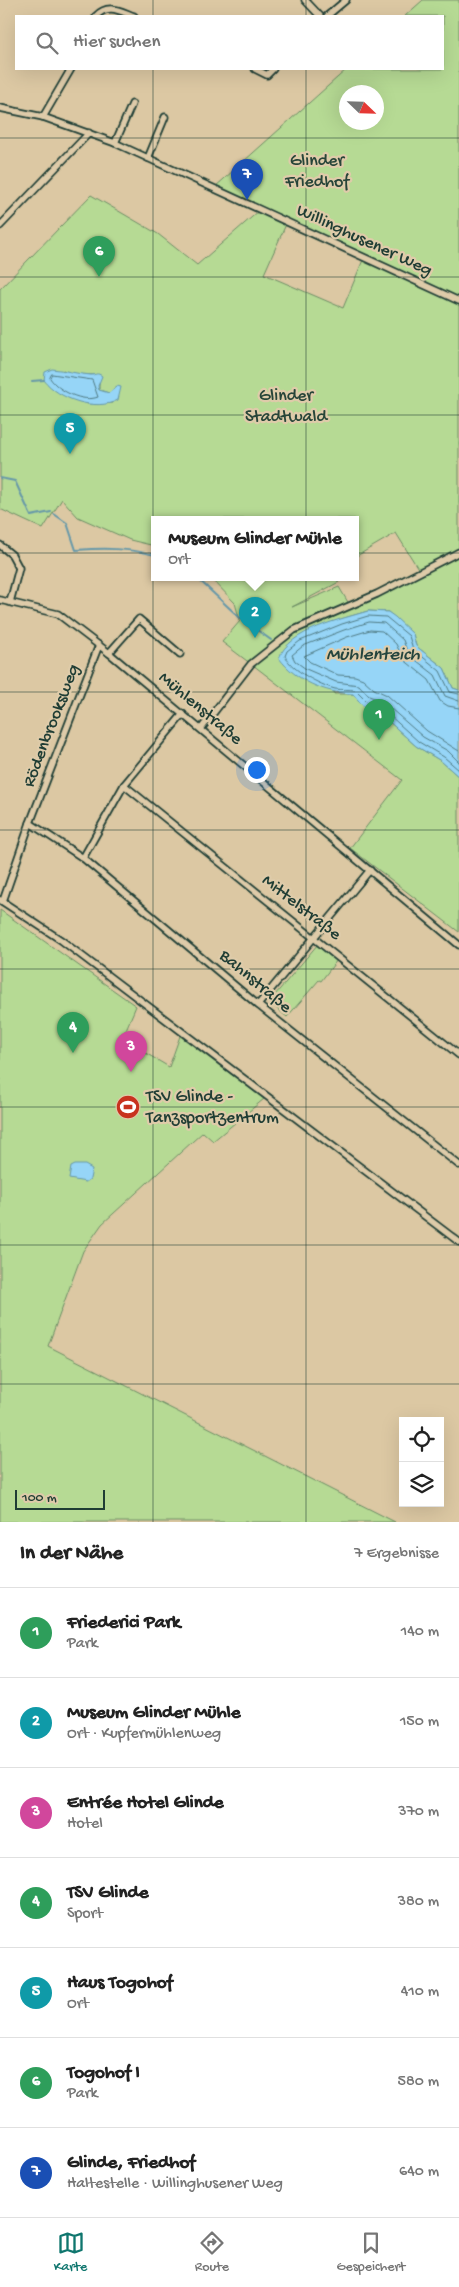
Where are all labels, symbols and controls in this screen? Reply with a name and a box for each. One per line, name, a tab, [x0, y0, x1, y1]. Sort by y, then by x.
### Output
search box	[15, 15, 444, 70]
icon: search	[33, 29, 61, 57]
text: Hier suchen	[73, 31, 160, 54]
north arrow	[339, 85, 384, 130]
park label: Glinder Friedhof	[284, 151, 350, 193]
pin: 7	[231, 159, 263, 200]
street label: Willinghusener Weg	[293, 200, 435, 282]
pin: 6	[83, 236, 115, 277]
park label: Glinder Stadtwald	[245, 386, 328, 428]
pin: 5	[54, 413, 86, 454]
popup	[151, 516, 359, 581]
text: Museum Glinder Mühle	[168, 528, 342, 551]
text: Ort	[168, 551, 190, 570]
pin: 2	[239, 597, 271, 638]
water label: Mühlenteich	[326, 644, 421, 667]
street label: Rödenbrooksweg	[19, 662, 85, 790]
street label: Mühlenstraße	[154, 668, 247, 751]
pin: 1	[363, 699, 395, 740]
your location	[244, 757, 270, 783]
street label: Mittelstraße	[257, 871, 345, 946]
street label: Bahnstraße	[214, 945, 296, 1019]
pin: 4	[57, 1012, 89, 1053]
pin: 3	[115, 1031, 147, 1072]
place label: TSV Glinde - Tanzsportzentrum	[145, 1087, 279, 1129]
sports icon: TSV Glinde - Tanzsportzentrum	[115, 1094, 141, 1120]
map controls	[399, 1417, 444, 1507]
button: locate	[399, 1417, 444, 1462]
button: layers	[399, 1462, 444, 1507]
scale bar	[15, 1487, 105, 1510]
text: 100 m	[22, 1490, 57, 1507]
text: In der Nähe	[20, 1542, 123, 1567]
text: 7 Ergebnisse	[354, 1545, 439, 1564]
text: Friederici Park	[67, 1612, 180, 1635]
text: 1	[33, 1623, 39, 1642]
text: 140 m	[401, 1623, 439, 1642]
text: Park	[67, 1635, 98, 1654]
text: Museum Glinder Mühle	[67, 1702, 241, 1725]
text: 2	[32, 1713, 40, 1732]
text: 150 m	[400, 1713, 439, 1732]
text: Ort · Kupfermühlenweg	[67, 1725, 221, 1744]
text: Entrée Hotel Glinde	[67, 1792, 224, 1815]
text: 3	[32, 1803, 40, 1822]
text: 370 m	[398, 1803, 439, 1822]
text: Hotel	[67, 1815, 103, 1834]
text: TSV Glinde	[67, 1882, 148, 1905]
text: 4	[32, 1893, 40, 1912]
text: 380 m	[398, 1893, 439, 1912]
text: Sport	[67, 1905, 103, 1924]
text: Haus Togohof	[67, 1972, 173, 1995]
text: 5	[32, 1983, 40, 2002]
text: 410 m	[401, 1983, 439, 2002]
text: Ort	[67, 1995, 89, 2014]
text: Togohof I	[67, 2062, 140, 2085]
text: 6	[32, 2073, 40, 2092]
text: 580 m	[398, 2073, 439, 2092]
text: Park	[67, 2085, 98, 2104]
text: Glinde, Friedhof	[67, 2152, 195, 2175]
text: 7	[32, 2163, 40, 2182]
text: 640 m	[399, 2163, 439, 2182]
text: Haltestelle · Willinghusener Weg	[67, 2175, 283, 2194]
tab: Karte	[54, 2229, 87, 2276]
tab: Route	[195, 2229, 229, 2276]
tab: Gespeichert	[337, 2229, 405, 2276]

